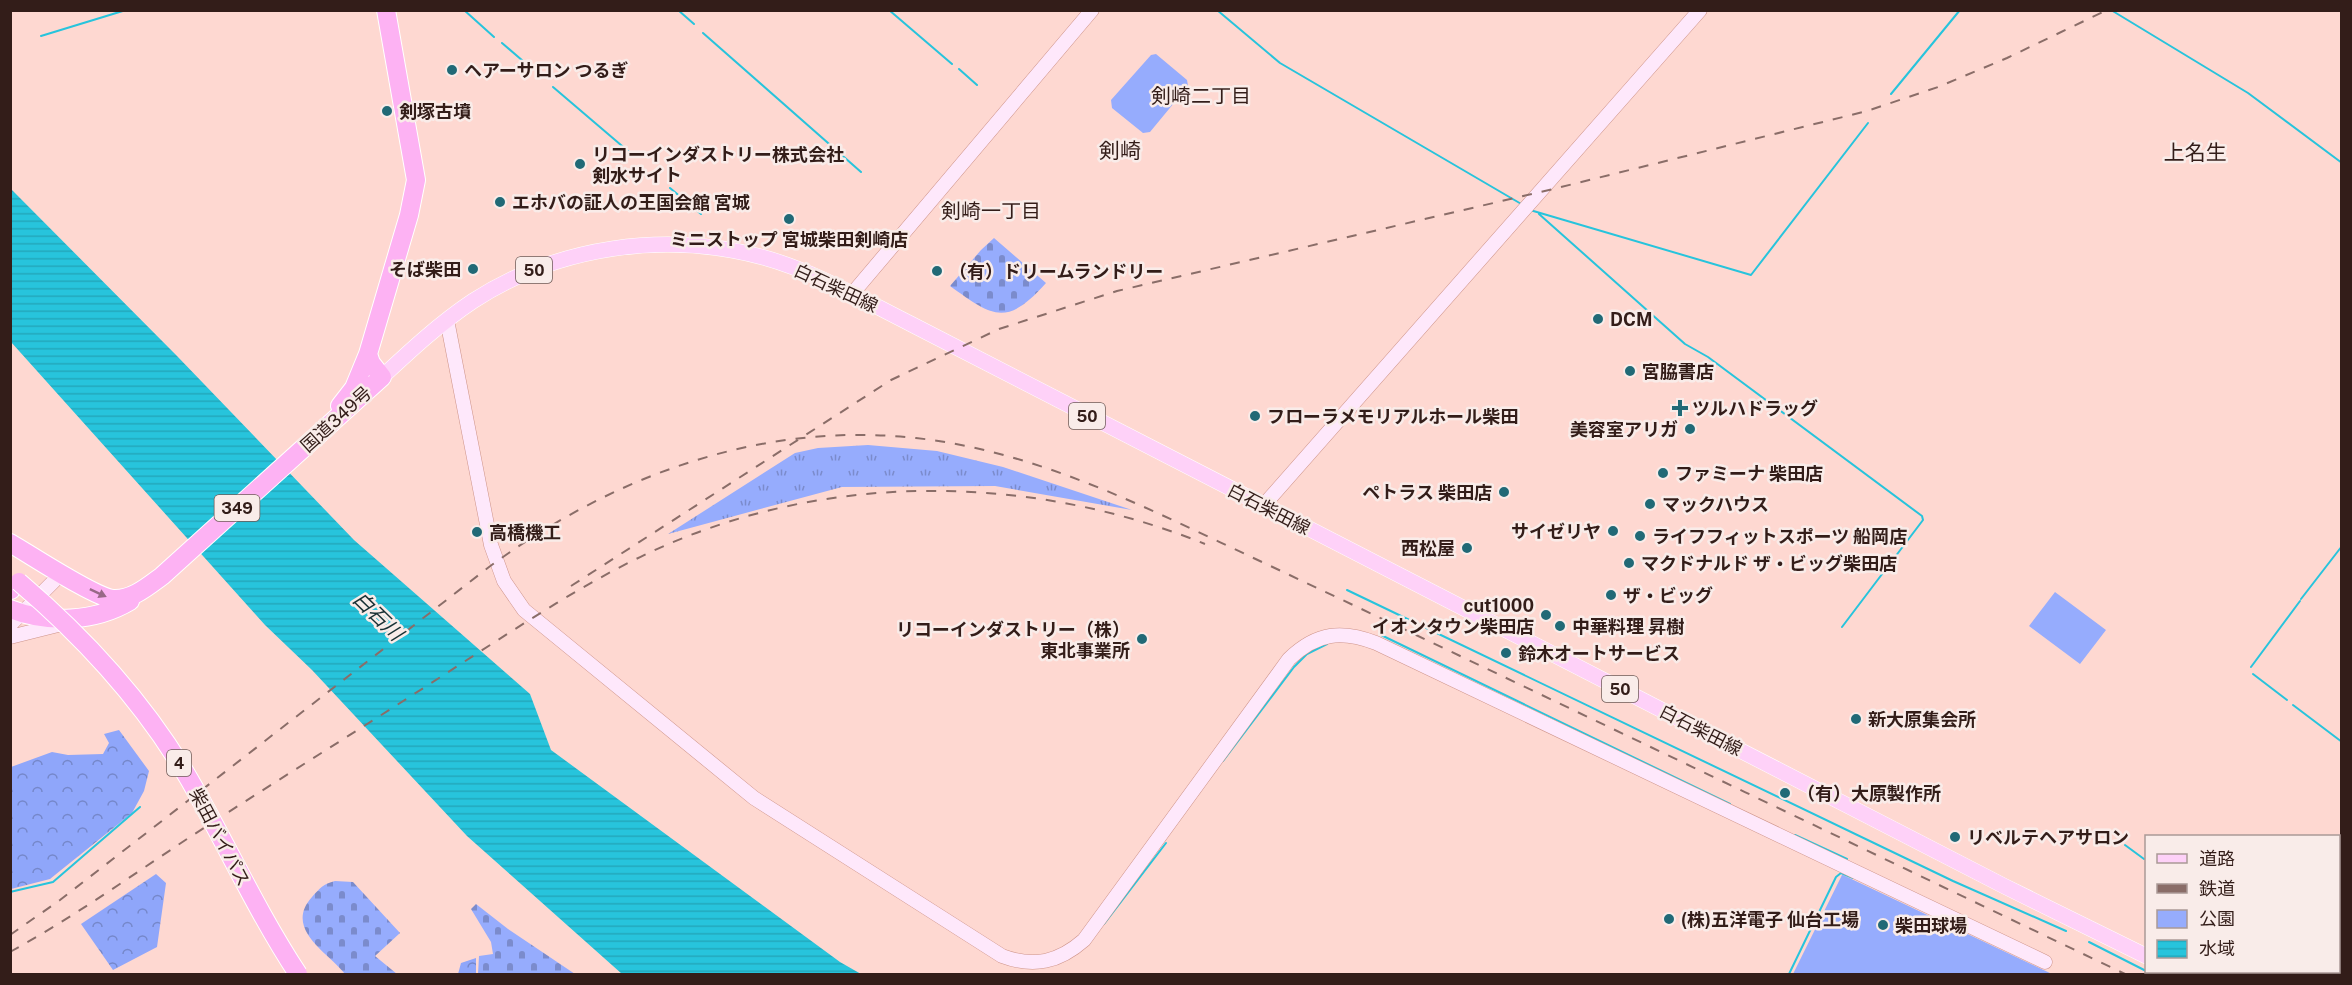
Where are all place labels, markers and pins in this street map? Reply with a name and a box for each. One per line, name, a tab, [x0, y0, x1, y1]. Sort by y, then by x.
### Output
place label: ヘアーサロン つるぎ	[464, 60, 629, 81]
marker: ヘアーサロン つるぎ	[445, 63, 459, 77]
place label: 剣塚古墳	[399, 101, 471, 122]
marker: 剣塚古墳	[380, 104, 394, 118]
place label: リコーインダストリー株式会社 剣水サイト	[592, 144, 844, 186]
marker: リコーインダストリー株式会社 剣水サイト	[573, 157, 587, 171]
place label: エホバの証人の王国会館 宮城	[512, 192, 750, 213]
marker: エホバの証人の王国会館 宮城	[493, 195, 507, 209]
marker: ミニストップ 宮城柴田剣崎店	[782, 212, 796, 226]
place label: ミニストップ 宮城柴田剣崎店	[670, 229, 908, 250]
place label: そば柴田	[389, 259, 461, 280]
place label: （有）ドリームランドリー	[949, 261, 1164, 282]
marker: そば柴田	[466, 262, 480, 276]
marker: （有）ドリームランドリー	[930, 264, 944, 278]
place label: DCM	[1610, 309, 1652, 330]
marker: DCM	[1591, 312, 1605, 326]
place label: 宮脇書店	[1642, 361, 1714, 382]
marker: 宮脇書店	[1623, 364, 1637, 378]
place label: ツルハドラッグ	[1692, 398, 1818, 419]
marker: ツルハドラッグ	[1673, 401, 1687, 415]
place label: フローラメモリアルホール柴田	[1267, 406, 1518, 427]
marker: フローラメモリアルホール柴田	[1248, 409, 1262, 423]
place label: 美容室アリガ	[1570, 419, 1678, 440]
marker: 美容室アリガ	[1683, 422, 1697, 436]
place label: ファミーナ 柴田店	[1675, 463, 1823, 484]
marker: ファミーナ 柴田店	[1656, 466, 1670, 480]
place label: ペトラス 柴田店	[1362, 482, 1492, 503]
marker: ペトラス 柴田店	[1497, 485, 1511, 499]
place label: マックハウス	[1662, 494, 1769, 515]
marker: マックハウス	[1643, 497, 1657, 511]
place label: サイゼリヤ	[1511, 521, 1601, 542]
place label: 高橋機工	[489, 522, 561, 543]
marker: サイゼリヤ	[1606, 524, 1620, 538]
marker: 高橋機工	[470, 525, 484, 539]
place label: ライフフィットスポーツ 船岡店	[1652, 526, 1907, 547]
marker: ライフフィットスポーツ 船岡店	[1633, 529, 1647, 543]
place label: 西松屋	[1401, 538, 1455, 559]
marker: 西松屋	[1460, 541, 1474, 555]
place label: マクドナルド ザ・ビッグ柴田店	[1641, 553, 1897, 574]
marker: マクドナルド ザ・ビッグ柴田店	[1622, 556, 1636, 570]
place label: ザ・ビッグ	[1623, 585, 1713, 606]
marker: ザ・ビッグ	[1604, 588, 1618, 602]
place label: cut1000 イオンタウン柴田店	[1372, 595, 1534, 637]
marker: cut1000 イオンタウン柴田店	[1539, 608, 1553, 622]
place label: 中華料理 昇樹	[1572, 616, 1684, 637]
place label: リコーインダストリー（株） 東北事業所	[896, 619, 1130, 661]
marker: 中華料理 昇樹	[1553, 619, 1567, 633]
marker: リコーインダストリー（株） 東北事業所	[1135, 632, 1149, 646]
place label: 鈴木オートサービス	[1518, 643, 1680, 664]
marker: 鈴木オートサービス	[1499, 646, 1513, 660]
place label: 新大原集会所	[1868, 709, 1976, 730]
marker: 新大原集会所	[1849, 712, 1863, 726]
place label: （有）大原製作所	[1797, 783, 1941, 804]
marker: （有）大原製作所	[1778, 786, 1792, 800]
place label: リベルテヘアサロン	[1967, 827, 2129, 848]
marker: リベルテヘアサロン	[1948, 830, 1962, 844]
place label: (株)五洋電子 仙台工場	[1681, 909, 1859, 930]
marker: (株)五洋電子 仙台工場	[1662, 912, 1676, 926]
place label: 柴田球場	[1895, 915, 1967, 936]
marker: 柴田球場	[1876, 918, 1890, 932]

